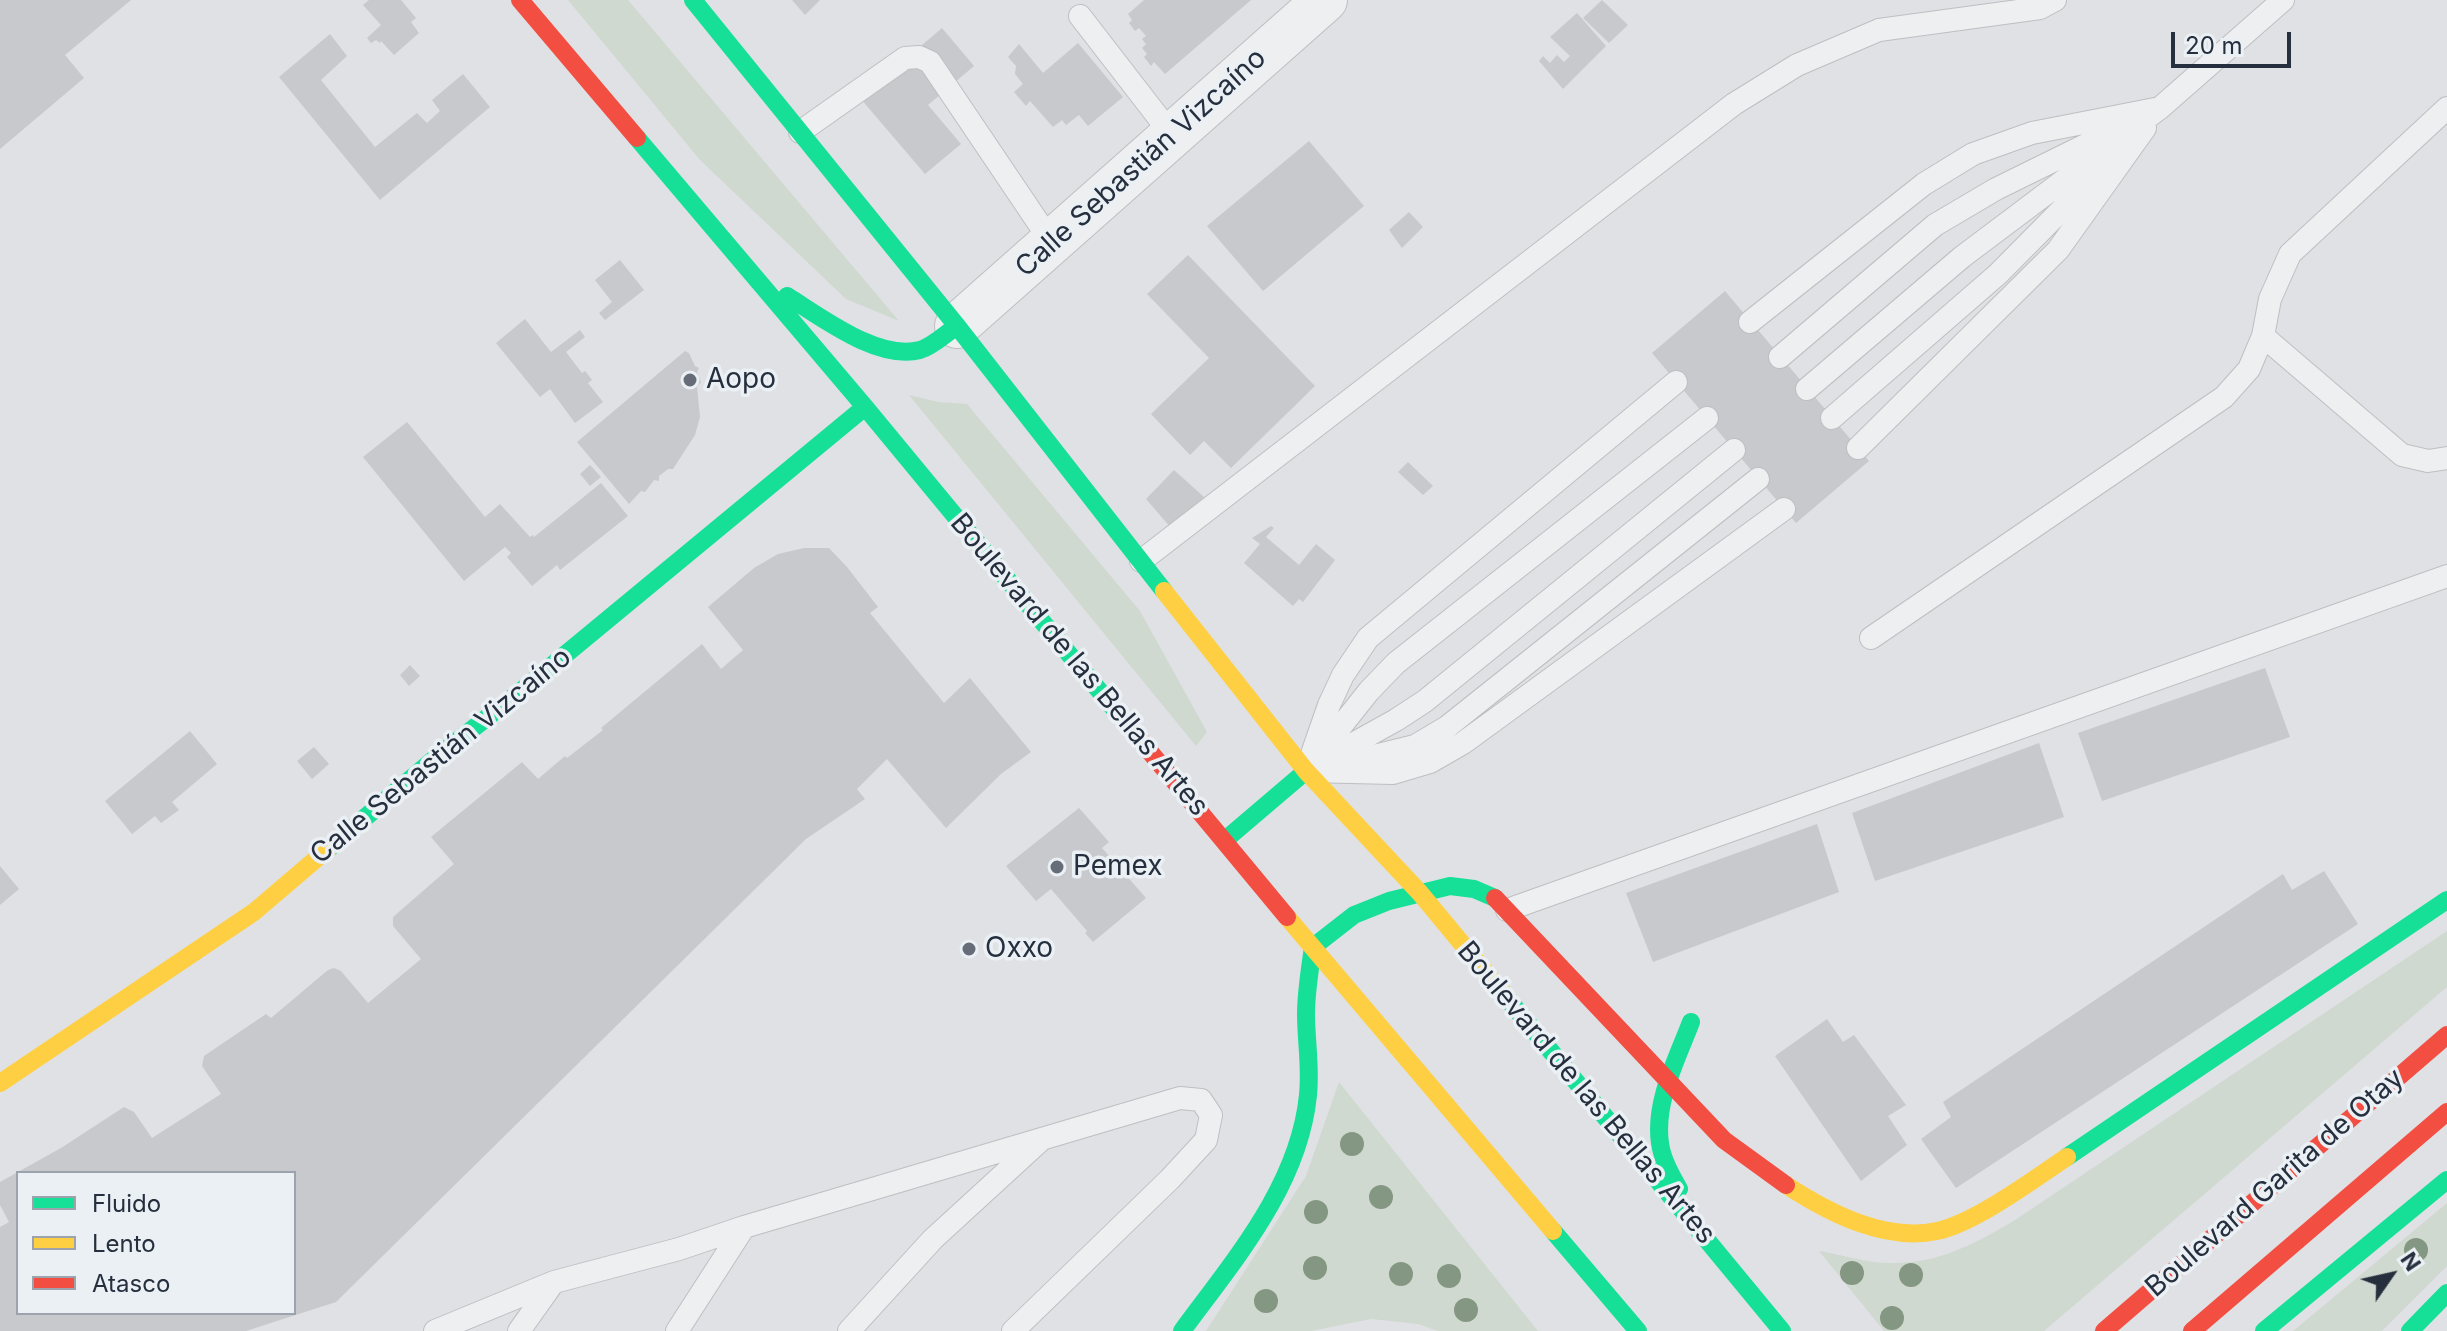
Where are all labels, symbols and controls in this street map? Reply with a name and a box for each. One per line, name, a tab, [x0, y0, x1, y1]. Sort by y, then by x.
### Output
scale bar	[2175, 16, 2295, 66]
text: 20 m	[2185, 31, 2243, 60]
street label: Calle Sebastián Vizcaíno	[1009, 42, 1273, 284]
place label: Aopo	[706, 363, 776, 397]
marker: Aopo	[681, 371, 699, 389]
street label: Boulevard de las Bellas Artes	[943, 507, 1215, 823]
street label: Calle Sebastián Vizcaíno	[304, 641, 578, 871]
place label: Pemex	[1073, 850, 1163, 884]
marker: Pemex	[1048, 858, 1066, 876]
place label: Oxxo	[985, 932, 1053, 966]
street label: Boulevard de las Bellas Artes	[1450, 935, 1722, 1251]
marker: Oxxo	[960, 940, 978, 958]
street label: Boulevard Garita de Otay	[2139, 1062, 2411, 1304]
legend	[16, 1171, 296, 1315]
text: Fluido	[92, 1189, 161, 1218]
text: Lento	[92, 1229, 156, 1258]
north arrow	[2351, 1235, 2431, 1315]
text: N	[2395, 1247, 2426, 1276]
text: Atasco	[92, 1269, 170, 1298]

